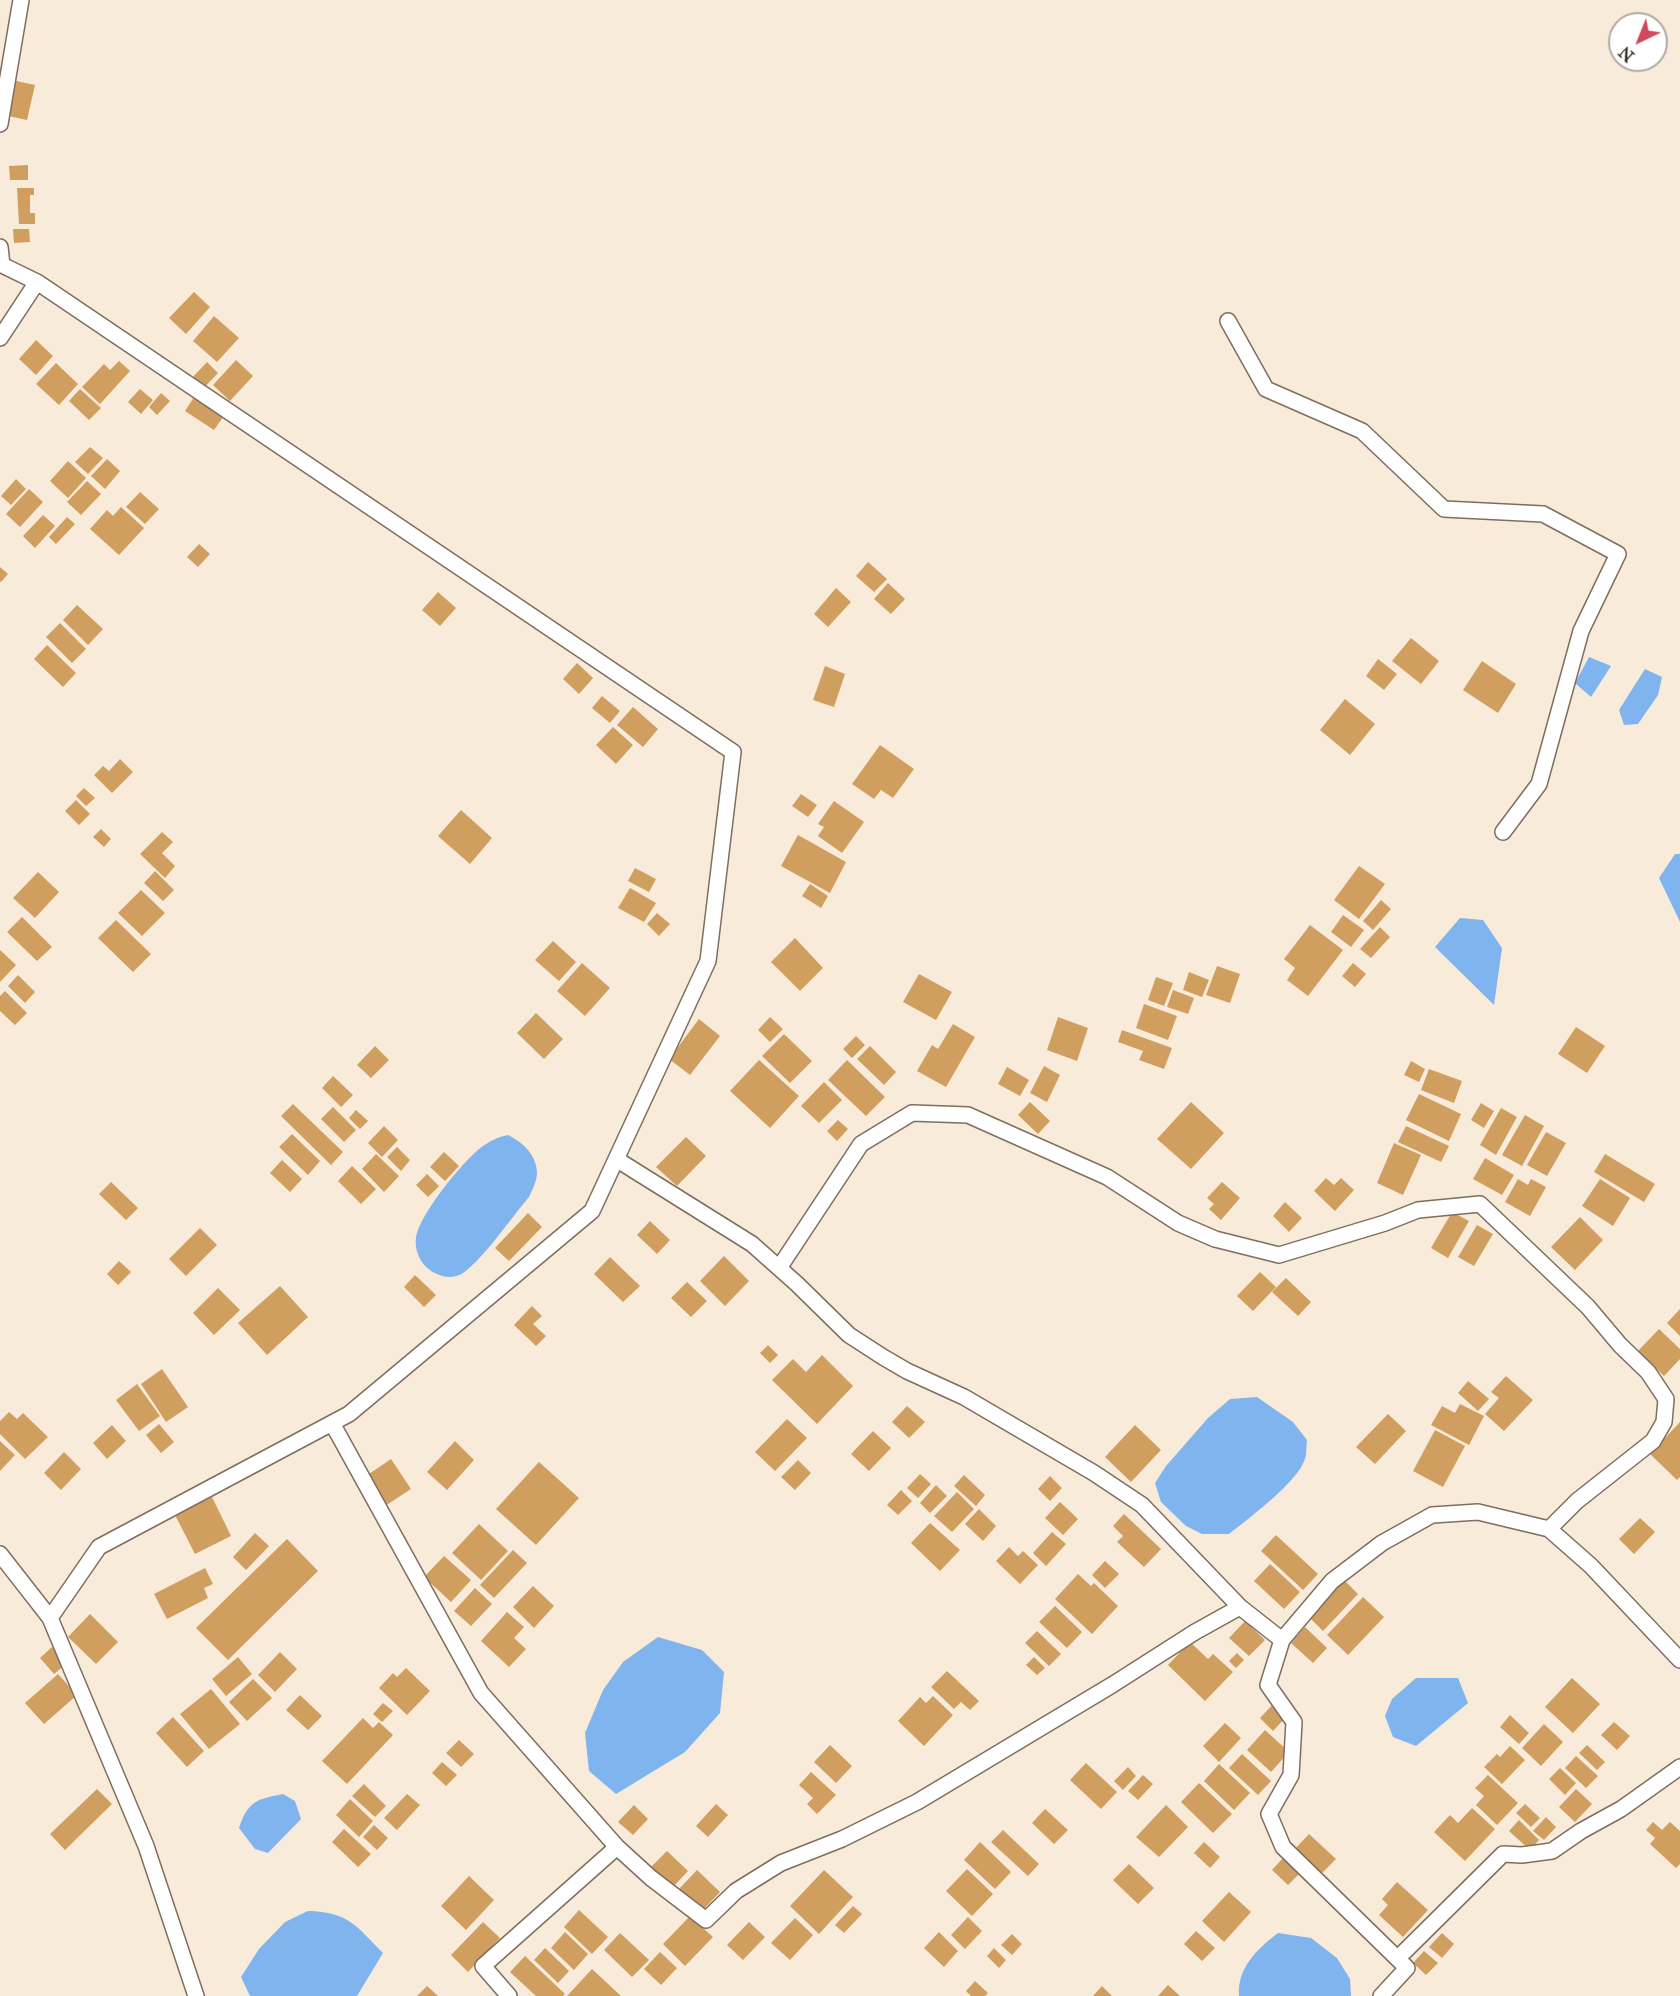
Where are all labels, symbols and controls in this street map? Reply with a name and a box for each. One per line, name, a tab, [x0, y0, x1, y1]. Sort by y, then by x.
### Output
north arrow	[1608, 12, 1668, 72]
text: N	[1615, 42, 1638, 66]

